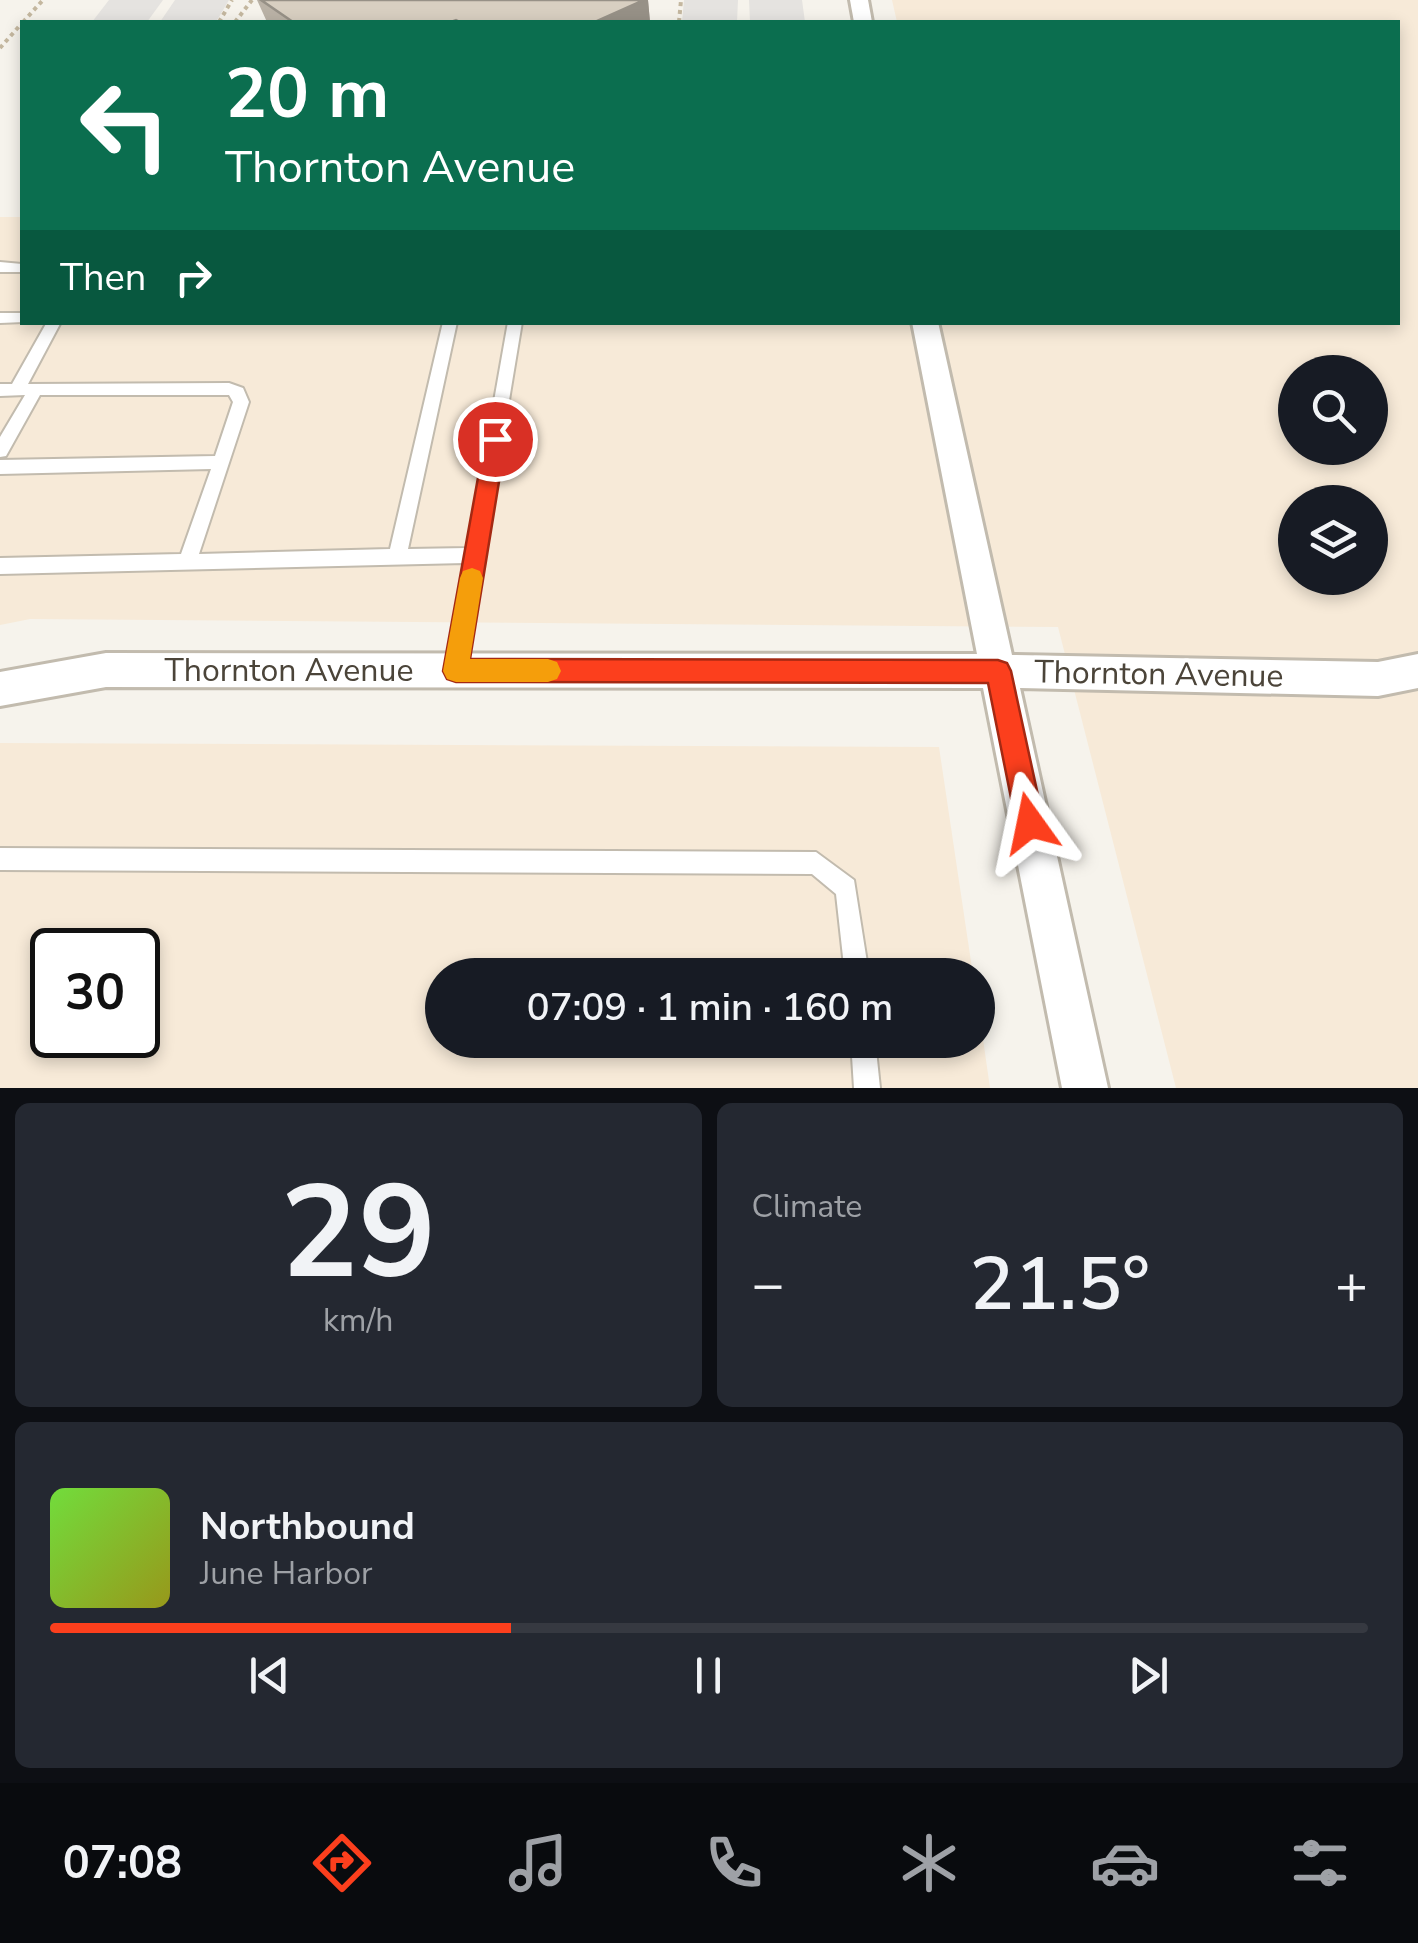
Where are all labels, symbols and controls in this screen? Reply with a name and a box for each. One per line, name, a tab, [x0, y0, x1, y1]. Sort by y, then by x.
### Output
text: 20 m	[225, 46, 389, 142]
icon: left	[60, 60, 190, 190]
text: Thornton Avenue	[225, 137, 575, 198]
icon: right	[166, 250, 221, 305]
text: Then	[60, 252, 146, 303]
map controls	[1278, 355, 1388, 595]
button: search	[1278, 355, 1388, 465]
pin	[453, 397, 538, 482]
icon: arrive	[468, 412, 523, 467]
button: layers	[1278, 485, 1388, 595]
street label: Thornton Avenue	[164, 649, 414, 692]
street label: Thornton Avenue	[1034, 650, 1284, 698]
position arrow	[978, 771, 1082, 875]
speed limit sign: 30	[30, 928, 160, 1058]
text: 07:09 · 1 min · 160 m	[527, 982, 893, 1033]
text: 29	[280, 1145, 436, 1322]
text: Climate	[752, 1185, 862, 1228]
text: 21.5°	[969, 1233, 1150, 1335]
text: −	[752, 1247, 785, 1322]
text: +	[1335, 1247, 1368, 1322]
text: km/h	[323, 1299, 394, 1342]
text: Northbound	[200, 1501, 415, 1552]
text: June Harbor	[200, 1552, 372, 1595]
icon: previous	[242, 1648, 297, 1703]
icon: pause	[681, 1648, 736, 1703]
icon: next	[1121, 1648, 1176, 1703]
icon: directions	[307, 1828, 377, 1898]
icon: music	[503, 1828, 573, 1898]
icon: phone	[699, 1828, 769, 1898]
icon: climate	[894, 1828, 964, 1898]
icon: car	[1090, 1828, 1160, 1898]
icon: filters	[1285, 1828, 1355, 1898]
text: 07:08	[63, 1833, 182, 1894]

